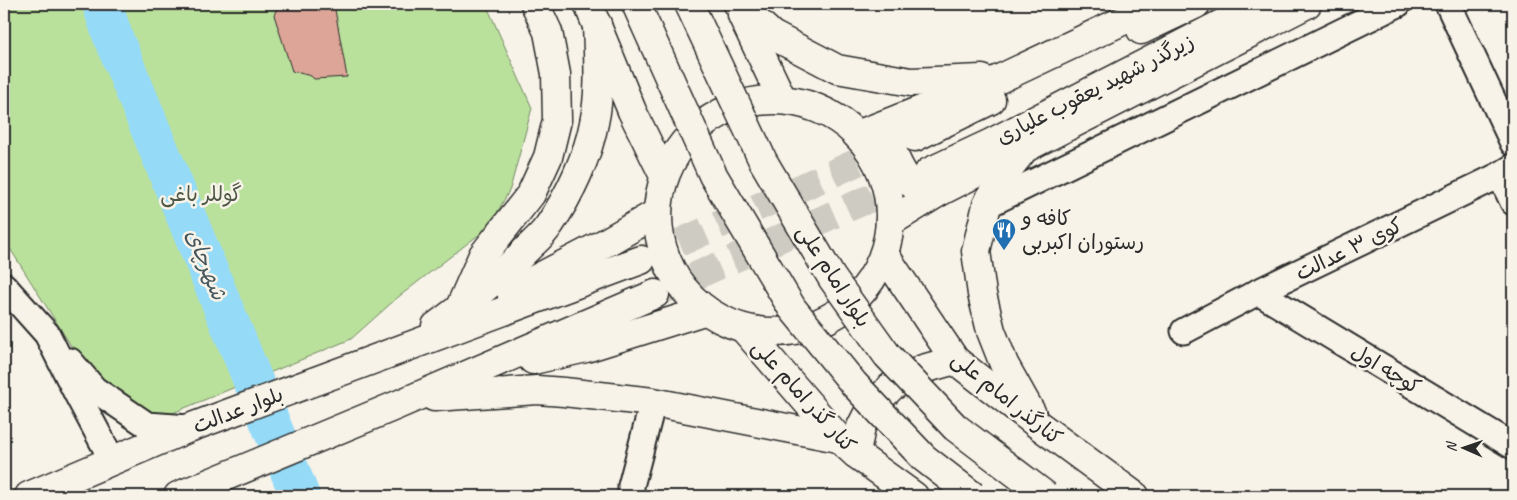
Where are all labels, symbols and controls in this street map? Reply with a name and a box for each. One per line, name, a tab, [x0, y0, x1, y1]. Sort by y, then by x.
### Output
street label: زیرگذر شهید یعقوب علیاری	[992, 28, 1198, 150]
park label: گوللر باغی	[160, 181, 242, 208]
place label: کافه و رستوران اکبربی	[1020, 205, 1144, 256]
street label: کوی ۳ عدالت	[1291, 212, 1407, 286]
restaurant icon: کافه و رستوران اکبربی	[991, 217, 1017, 251]
street label: بلوار امام علی	[789, 220, 877, 334]
water label: شهرچای	[179, 225, 233, 305]
street label: کنار گذر امام علی	[744, 334, 862, 460]
street label: کوچه اول	[1346, 338, 1426, 400]
street label: کنارگذر امام علی	[945, 345, 1068, 453]
street label: بلوار عدالت	[189, 381, 287, 439]
north arrow	[1440, 422, 1490, 472]
text: N	[1443, 441, 1460, 452]

